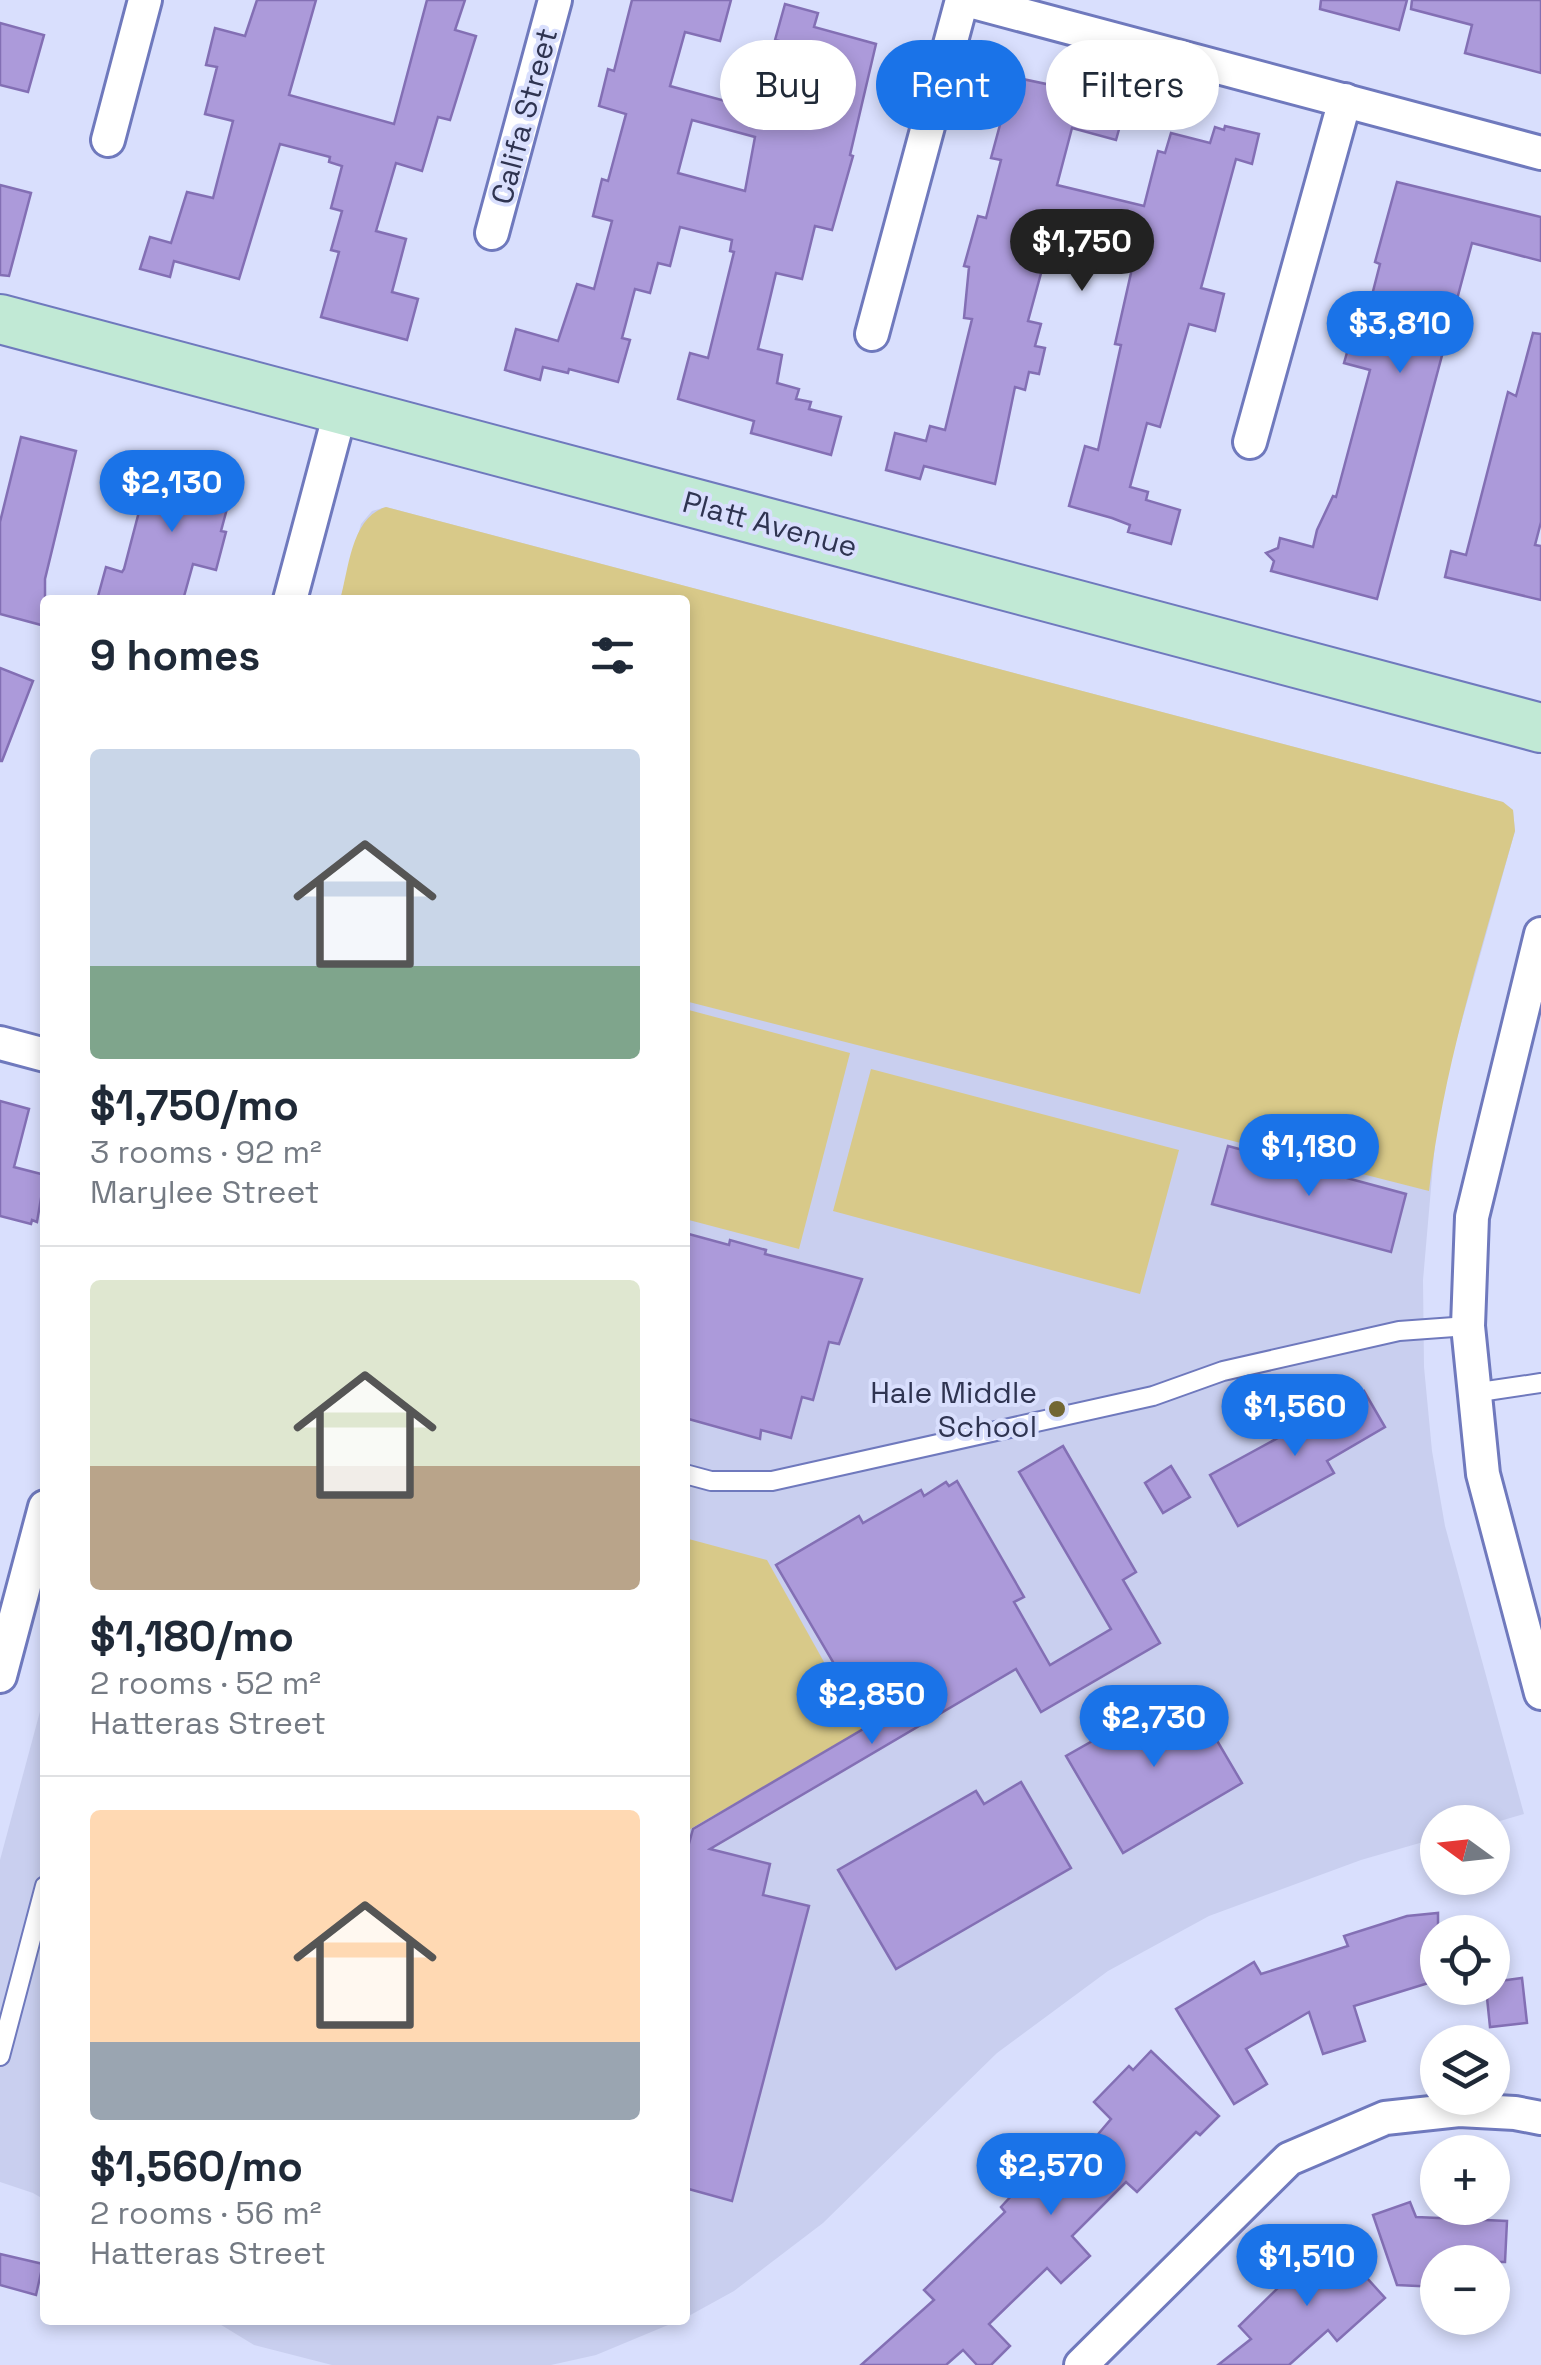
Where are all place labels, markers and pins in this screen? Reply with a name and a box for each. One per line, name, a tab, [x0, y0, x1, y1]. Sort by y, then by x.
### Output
pin: $1,750	[1001, 209, 1163, 294]
pin: $3,810	[1319, 291, 1481, 376]
pin: $2,130	[91, 450, 253, 535]
pin: $1,180	[1228, 1114, 1390, 1199]
place label: Hale Middle School	[870, 1373, 1037, 1446]
pin: $1,560	[1214, 1374, 1376, 1459]
marker: Hale Middle School	[1046, 1398, 1068, 1420]
pin: $2,850	[791, 1662, 953, 1747]
pin: $2,730	[1073, 1685, 1235, 1770]
pin: $2,570	[970, 2133, 1132, 2218]
pin: $1,510	[1226, 2224, 1388, 2309]

